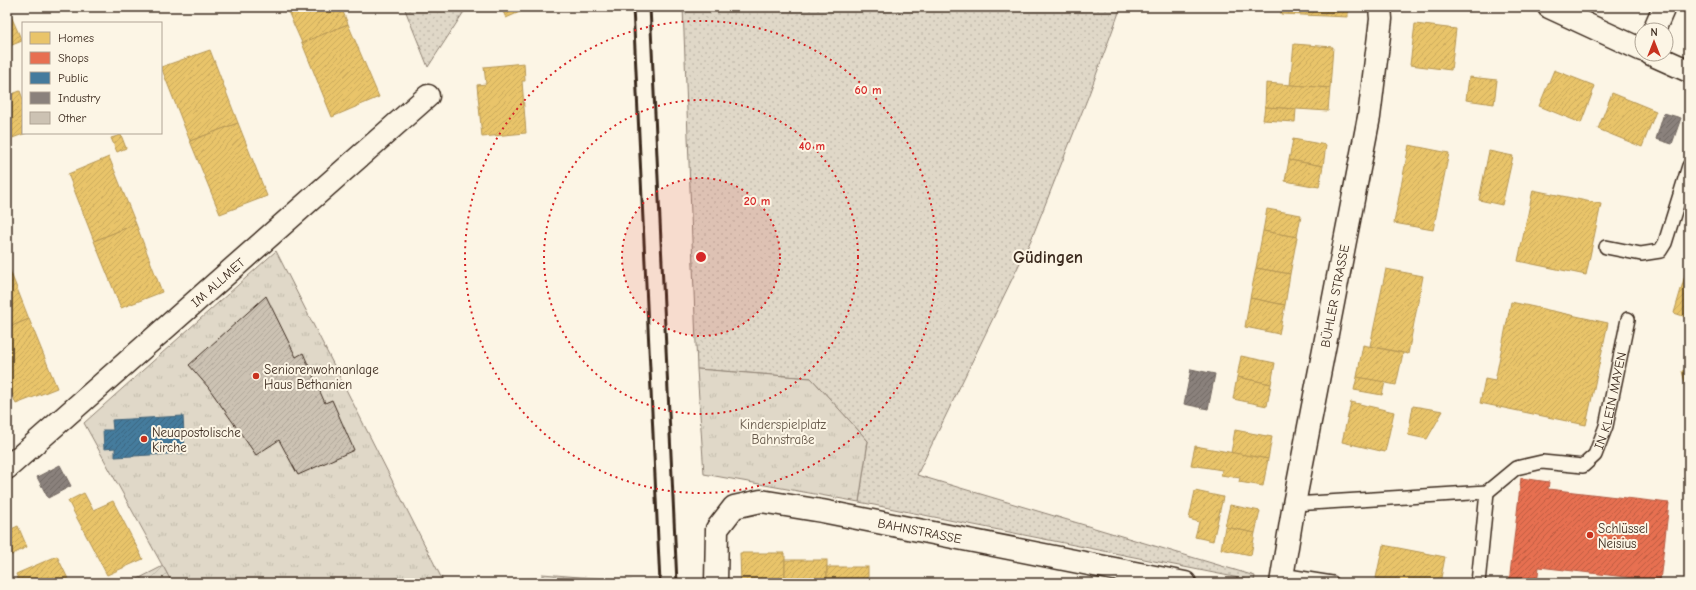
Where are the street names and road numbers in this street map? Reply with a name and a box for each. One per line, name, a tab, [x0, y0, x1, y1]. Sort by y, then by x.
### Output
street label: BÜHLER STRASSE	[1318, 243, 1352, 349]
street label: IM ALLMET	[188, 255, 248, 310]
street label: IN KLEIN MAYEN	[1591, 351, 1629, 451]
street label: BAHNSTRASSE	[877, 515, 963, 547]

